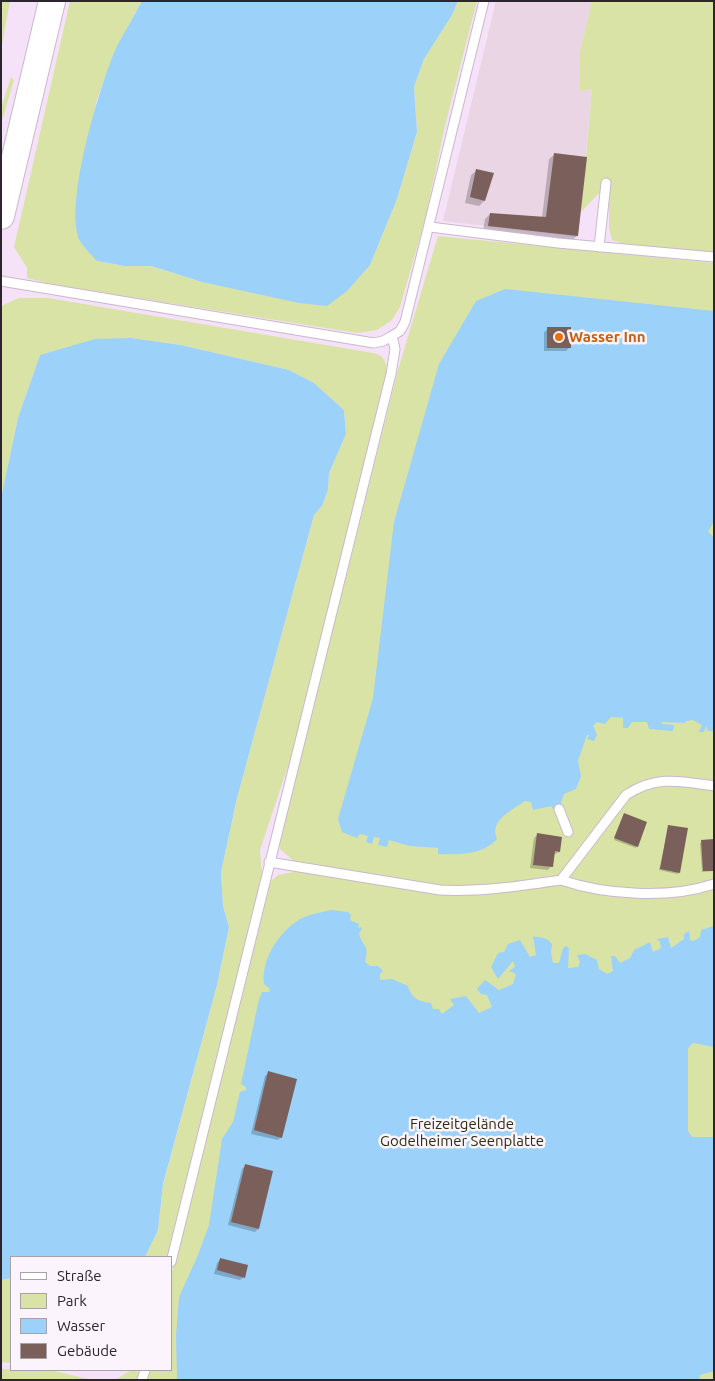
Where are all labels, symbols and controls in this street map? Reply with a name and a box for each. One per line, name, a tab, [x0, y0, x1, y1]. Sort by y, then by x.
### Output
place label: Wasser Inn	[569, 328, 645, 346]
marker: Wasser Inn	[553, 331, 565, 343]
park label: Freizeitgelände Godelheimer Seenplatte	[380, 1115, 544, 1150]
legend	[10, 1256, 172, 1371]
text: Straße	[57, 1267, 101, 1284]
text: Park	[57, 1292, 87, 1309]
text: Wasser	[57, 1317, 105, 1334]
text: Gebäude	[57, 1342, 117, 1359]

